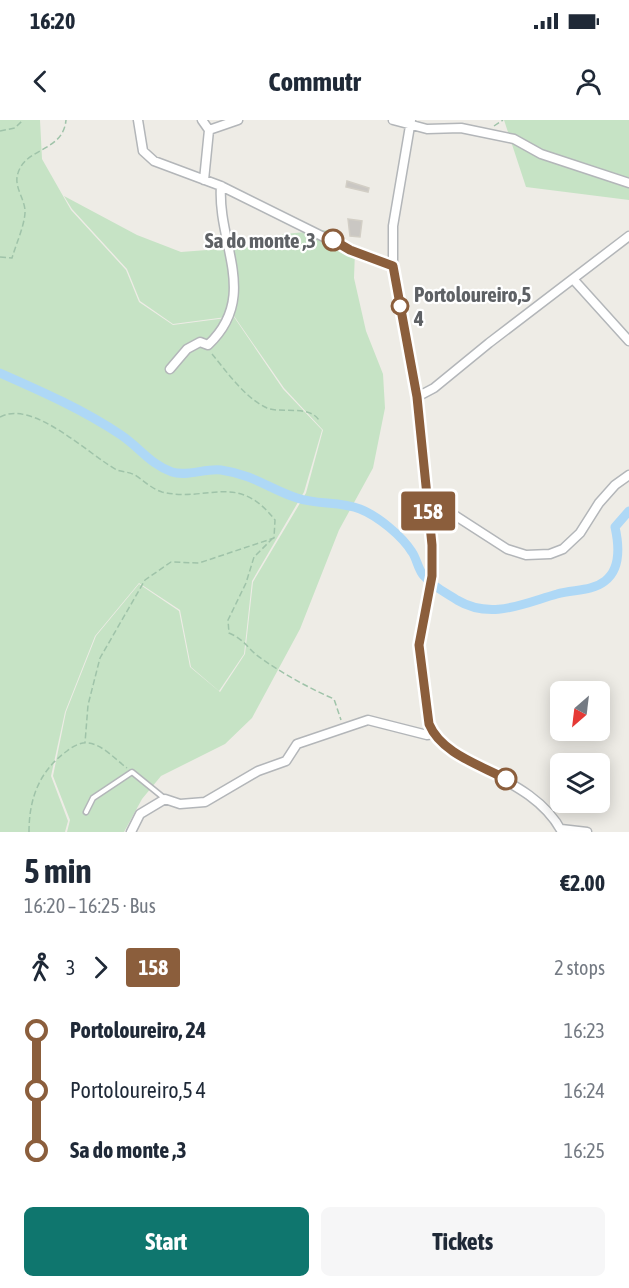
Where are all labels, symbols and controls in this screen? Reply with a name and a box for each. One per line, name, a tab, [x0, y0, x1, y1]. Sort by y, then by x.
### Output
text: 16:20	[30, 8, 75, 34]
icon: back	[24, 65, 57, 98]
icon: person	[572, 65, 605, 98]
text: Commutr	[268, 66, 361, 97]
place label: Sa do monte ,3	[205, 228, 316, 252]
marker: Sa do monte ,3	[322, 229, 344, 251]
place label: Portoloureiro,5 4	[413, 282, 531, 330]
marker: Portoloureiro,5 4	[391, 297, 409, 315]
line badge: 158	[394, 492, 462, 530]
text: 158	[413, 499, 443, 523]
north arrow	[550, 681, 610, 741]
map controls	[550, 681, 610, 813]
button: layers	[550, 753, 610, 813]
unlabelled marker	[495, 768, 517, 790]
text: 5 min	[24, 852, 91, 890]
text: €2.00	[560, 870, 605, 896]
text: 16:20 – 16:25 · Bus	[24, 894, 156, 917]
icon: walk	[24, 951, 57, 984]
icon: forward	[84, 951, 117, 984]
text: 158	[138, 955, 168, 979]
text: 3	[66, 956, 75, 979]
text: 2 stops	[554, 956, 605, 979]
text: Portoloureiro, 24	[70, 1017, 206, 1043]
text: 16:23	[564, 1019, 605, 1042]
text: Portoloureiro,5 4	[70, 1077, 206, 1103]
text: 16:24	[564, 1079, 605, 1102]
text: Sa do monte ,3	[70, 1137, 187, 1163]
text: 16:25	[564, 1139, 605, 1162]
button: Start	[24, 1207, 309, 1276]
button: Tickets	[321, 1207, 605, 1276]

